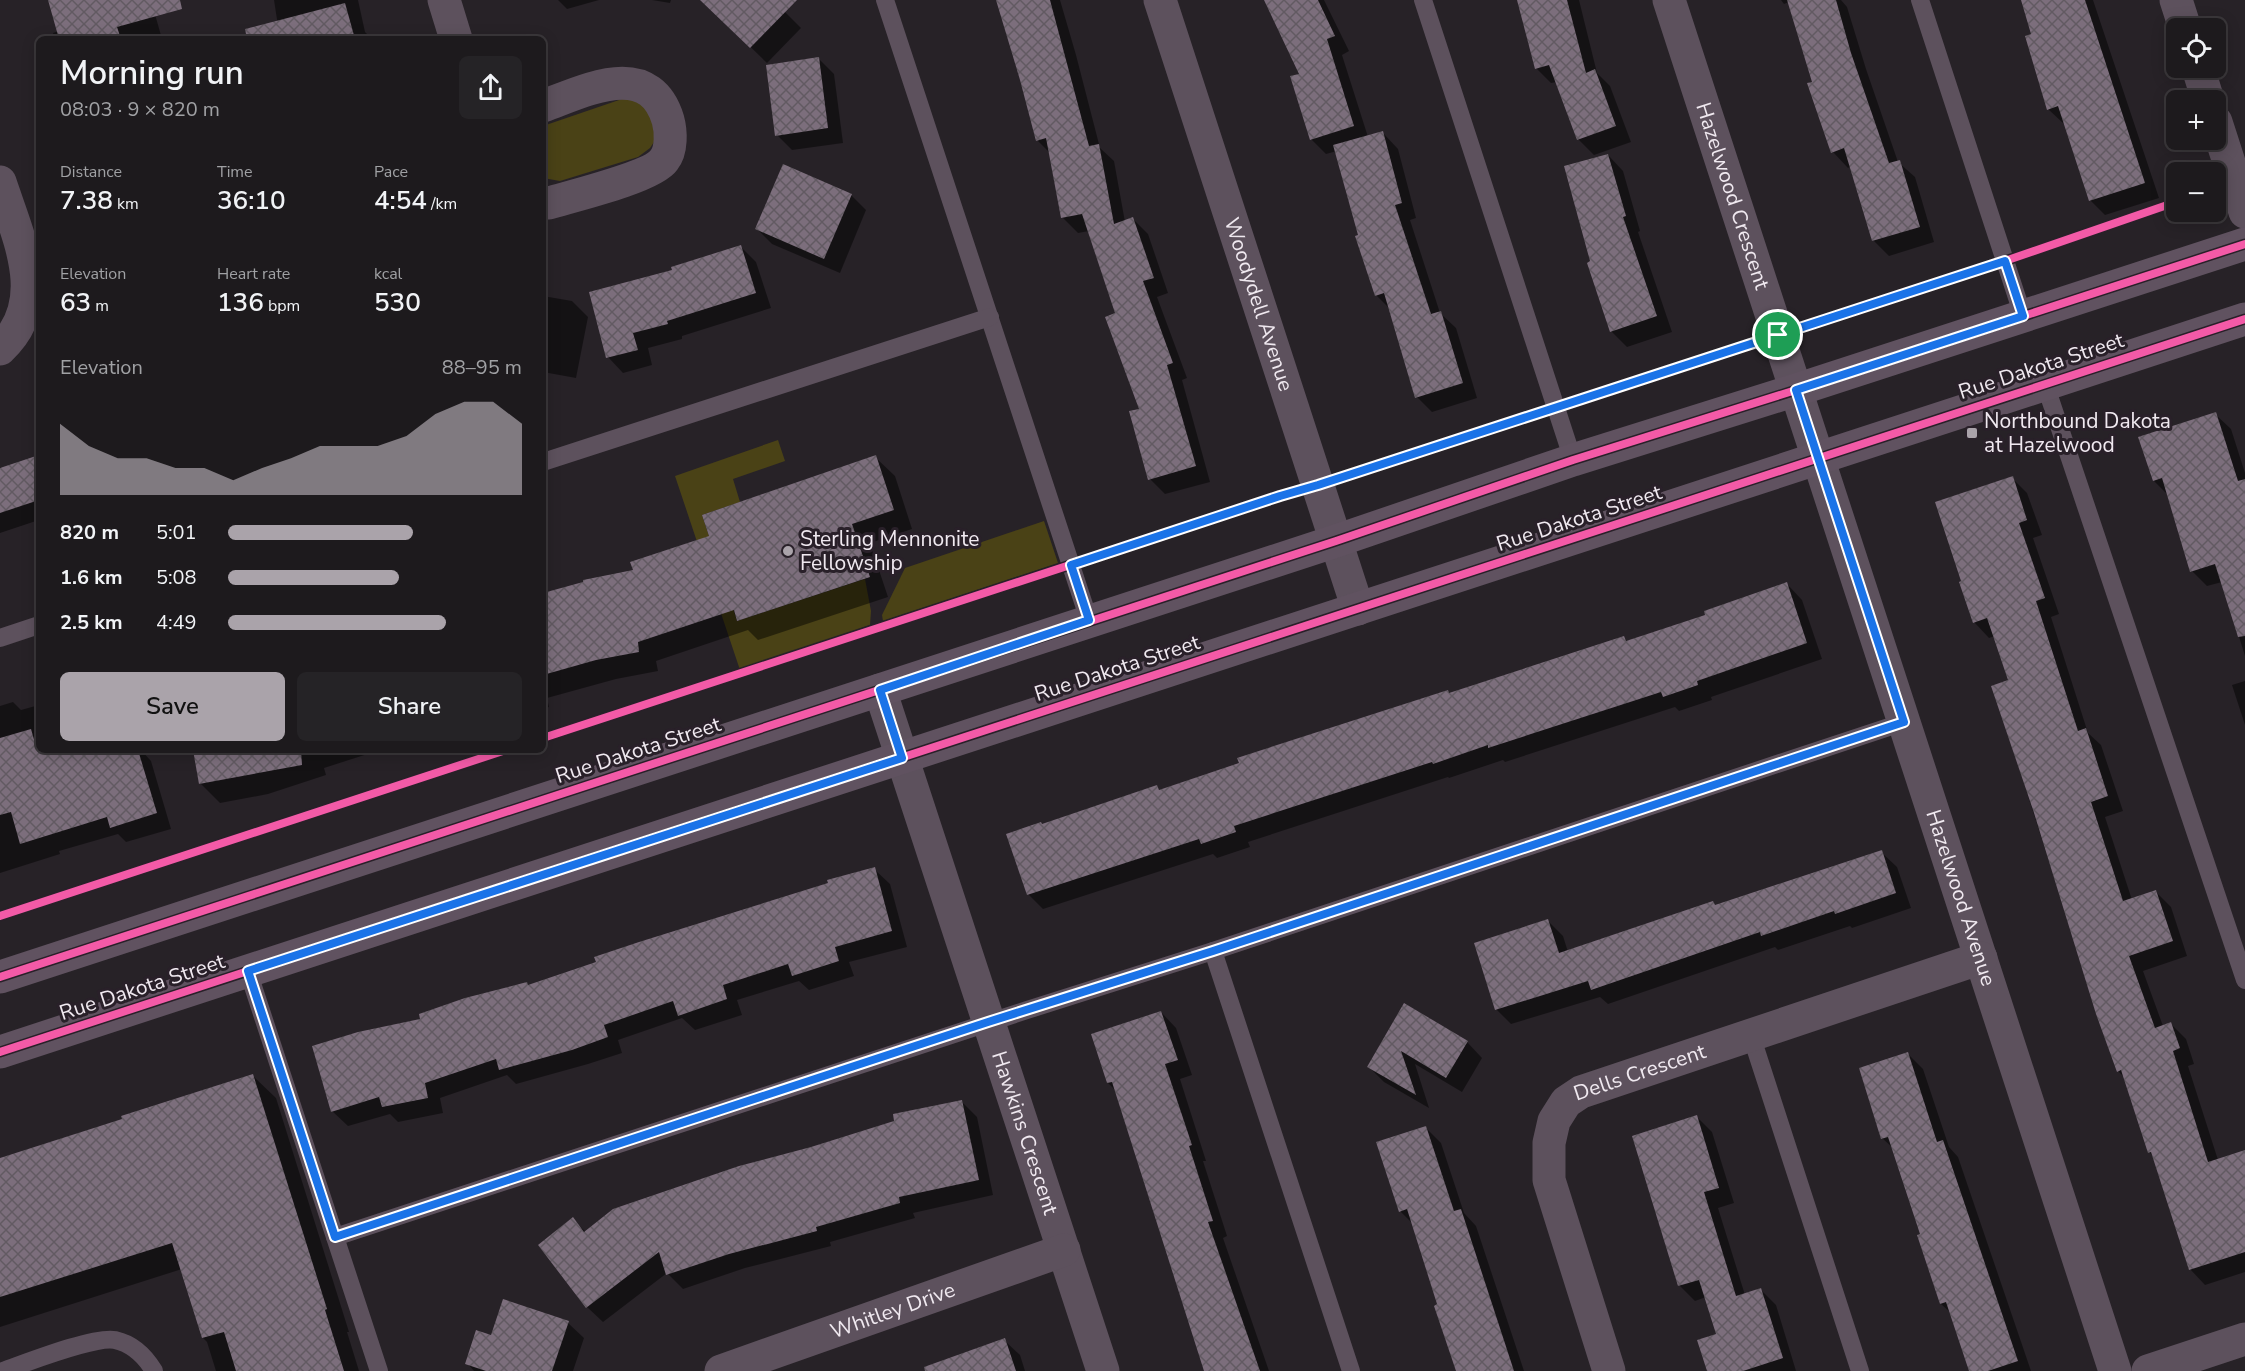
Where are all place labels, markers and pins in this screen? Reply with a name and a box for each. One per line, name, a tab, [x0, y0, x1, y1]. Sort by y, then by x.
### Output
pin	[1752, 309, 1803, 360]
place label: Northbound Dakota at Hazelwood	[1984, 407, 2171, 459]
marker: Northbound Dakota at Hazelwood	[1965, 426, 1979, 440]
place label: Sterling Mennonite Fellowship	[800, 525, 979, 577]
marker: Sterling Mennonite Fellowship	[781, 544, 795, 558]

